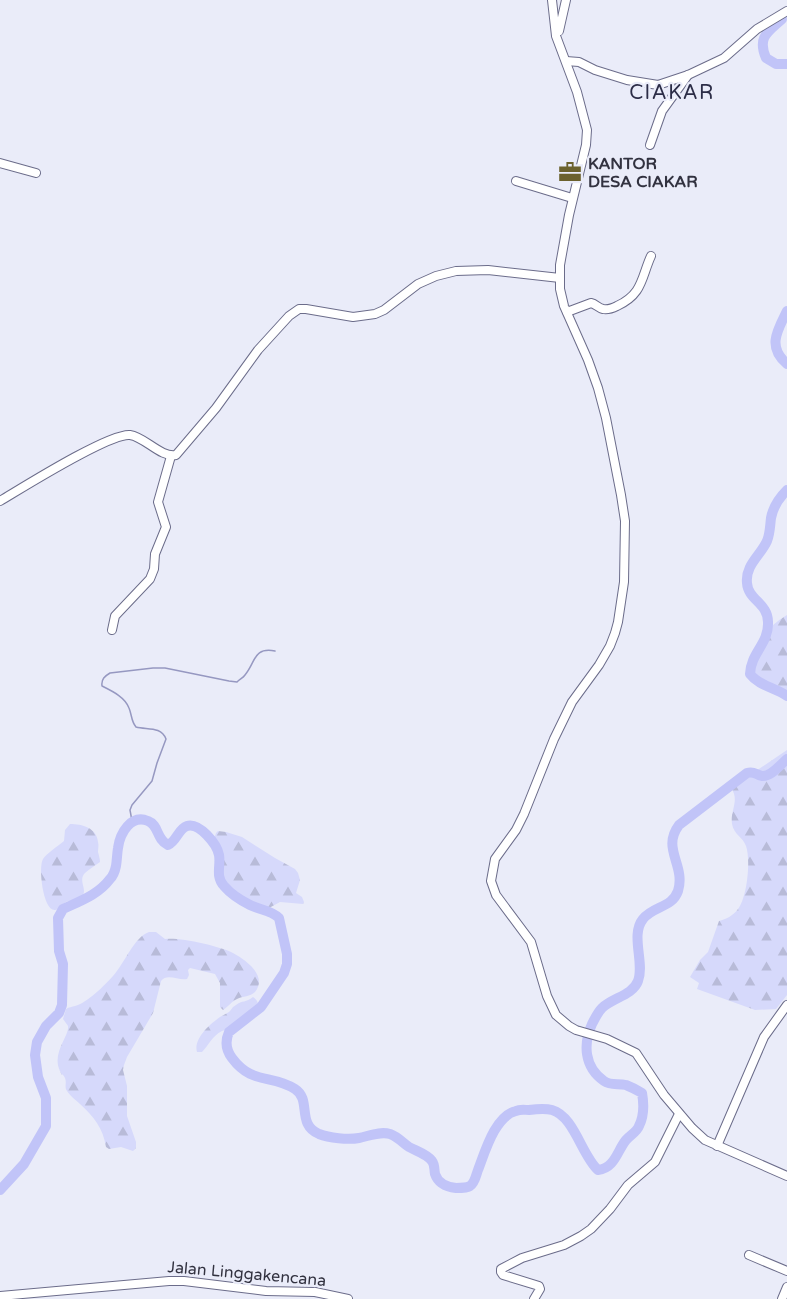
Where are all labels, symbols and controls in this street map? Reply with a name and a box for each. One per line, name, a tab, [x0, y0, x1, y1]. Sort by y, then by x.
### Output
district label: CIAKAR	[629, 81, 715, 105]
place label: KANTOR DESA CIAKAR	[588, 154, 698, 192]
office icon: KANTOR DESA CIAKAR	[557, 159, 583, 185]
street label: Jalan Linggakencana	[167, 1257, 327, 1291]

